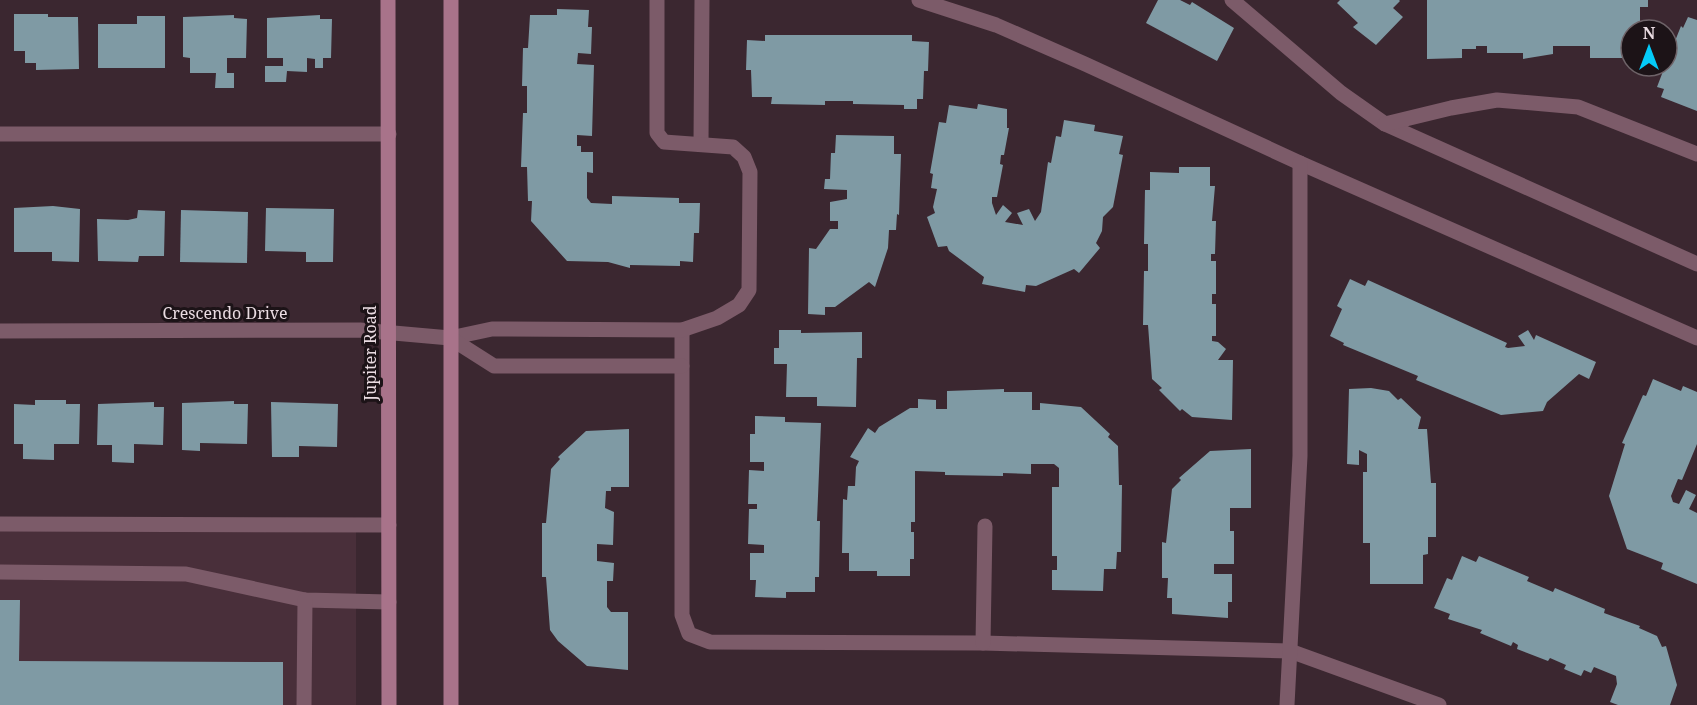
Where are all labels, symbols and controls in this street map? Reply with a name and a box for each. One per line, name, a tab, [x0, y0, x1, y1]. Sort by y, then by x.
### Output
north arrow	[1619, 18, 1679, 78]
text: N	[1643, 22, 1656, 44]
street label: Crescendo Drive	[162, 302, 288, 324]
street label: Jupiter Road	[359, 305, 381, 402]

